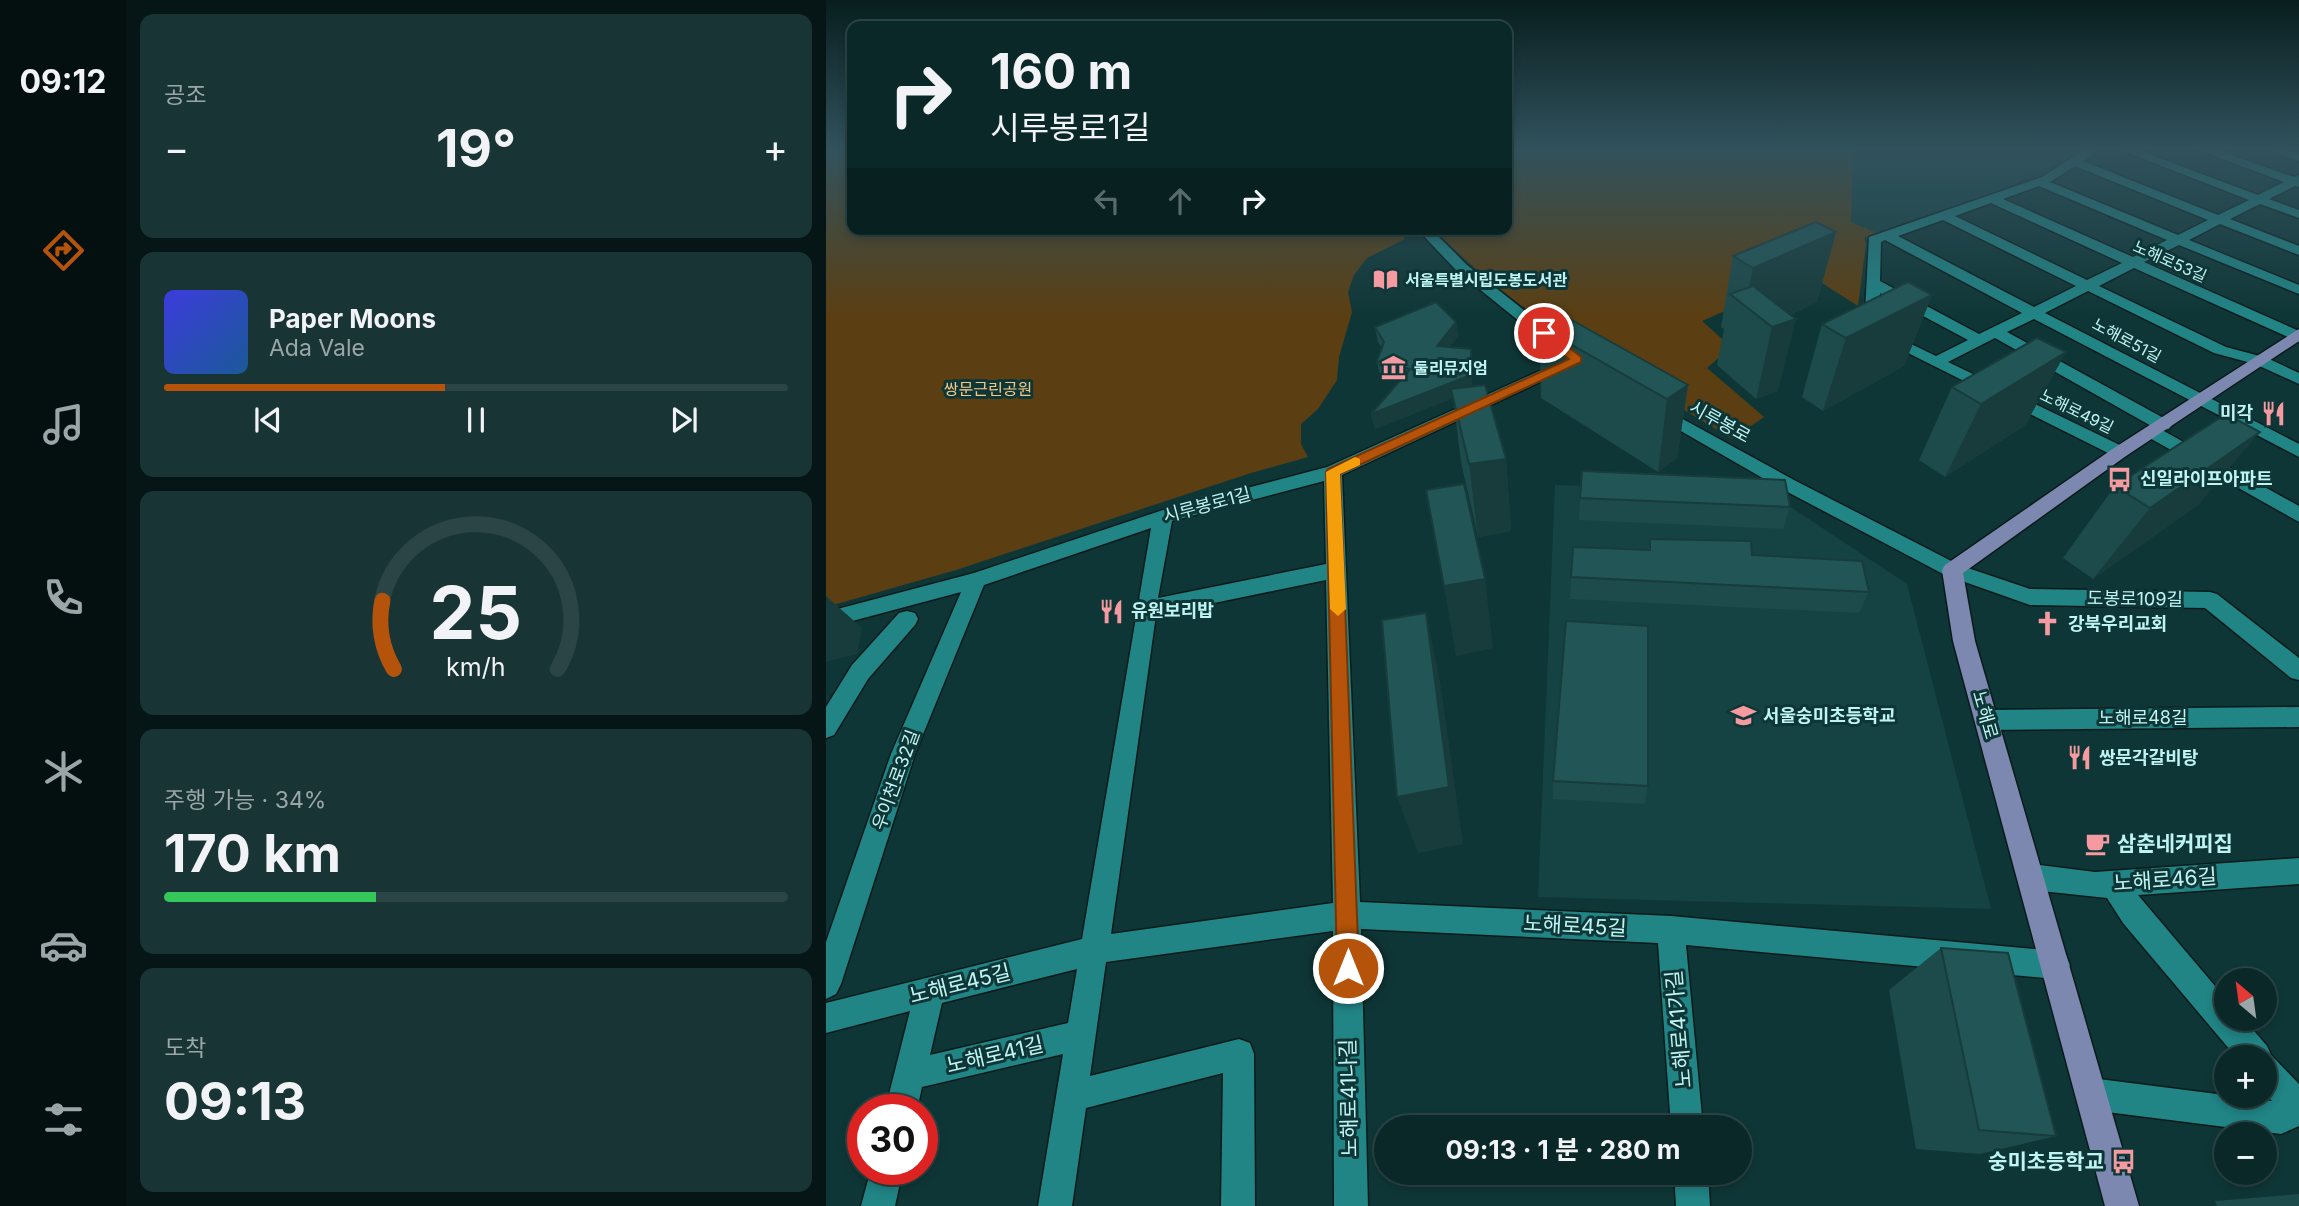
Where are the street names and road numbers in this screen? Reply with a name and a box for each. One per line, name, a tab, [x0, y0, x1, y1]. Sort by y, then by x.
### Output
street label: 노해로53길	[2130, 236, 2210, 286]
street label: 노해로51길	[2089, 314, 2165, 366]
street label: 노해로49길	[2037, 385, 2117, 437]
street label: 시루봉로	[1686, 396, 1754, 447]
street label: 시루봉로1길	[1161, 483, 1253, 526]
street label: 도봉로109길	[2087, 587, 2183, 610]
street label: 노해로	[1969, 688, 2002, 742]
street label: 노해로48길	[2098, 707, 2188, 728]
street label: 우이천로32길	[868, 727, 923, 833]
street label: 노해로46길	[2112, 863, 2218, 896]
street label: 노해로45길	[1523, 910, 1627, 941]
street label: 노해로45길	[907, 959, 1013, 1008]
street label: 노해로41가길	[1661, 969, 1696, 1089]
street label: 노해로41길	[944, 1031, 1046, 1078]
street label: 노해로41나길	[1335, 1039, 1362, 1157]

